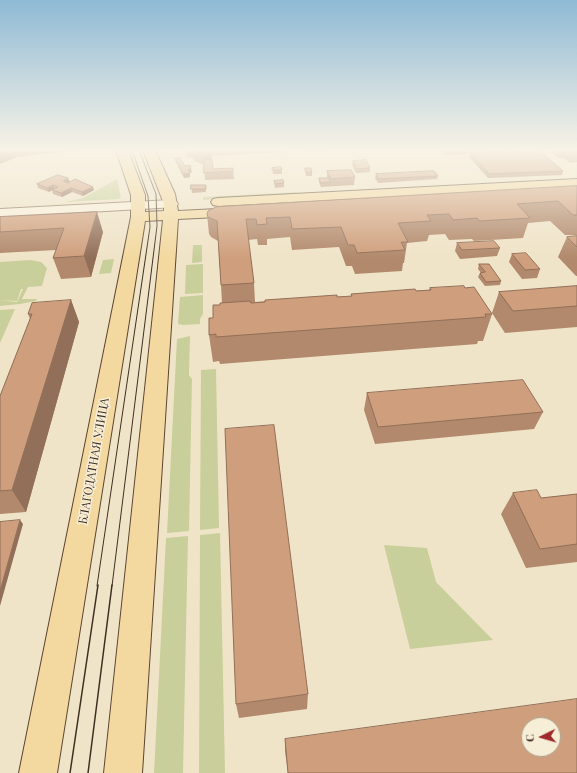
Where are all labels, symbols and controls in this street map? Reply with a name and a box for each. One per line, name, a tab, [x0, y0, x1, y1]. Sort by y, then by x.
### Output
street label: БЛАГОДАТНАЯ УЛИЦА	[76, 397, 112, 525]
north arrow	[521, 717, 561, 757]
text: С	[522, 733, 537, 743]

